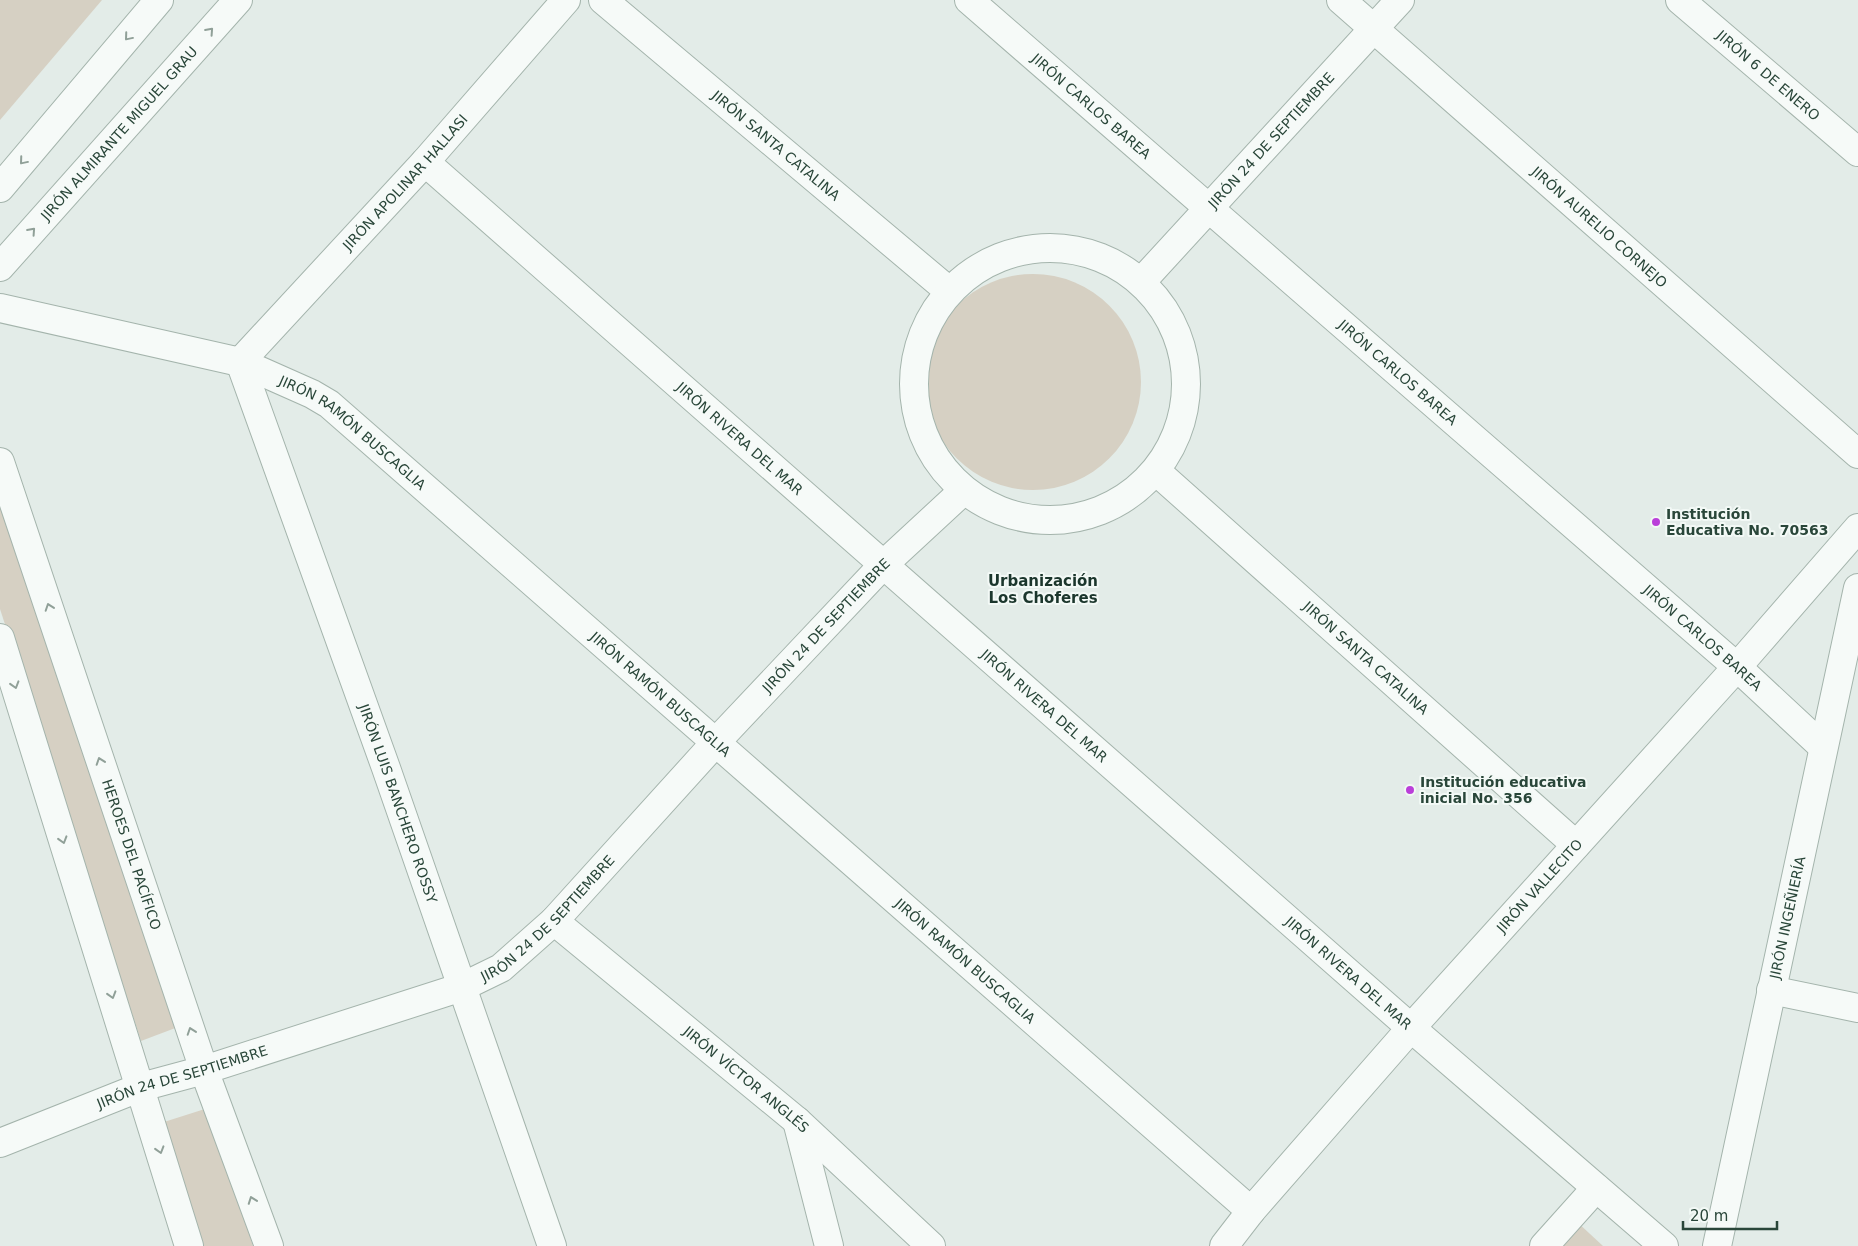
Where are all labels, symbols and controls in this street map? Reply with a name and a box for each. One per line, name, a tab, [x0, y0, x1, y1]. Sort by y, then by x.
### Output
street label: JIRÓN 6 DE ENERO	[1713, 26, 1823, 124]
one-way arrow	[204, 27, 213, 36]
one-way arrow	[124, 32, 133, 41]
street label: JIRÓN ALMIRANTE MIGUEL GRAU	[37, 43, 201, 224]
street label: JIRÓN CARLOS BAREA	[1028, 50, 1154, 162]
street label: JIRÓN 24 DE SEPTIEMBRE	[1204, 69, 1337, 212]
street label: JIRÓN SANTA CATALINA	[708, 87, 843, 204]
street label: JIRÓN APOLINAR HALLASI	[339, 111, 471, 254]
one-way arrow	[19, 156, 28, 165]
street label: JIRÓN AURELIO CORNEJO	[1528, 163, 1670, 291]
one-way arrow	[27, 227, 36, 236]
street label: JIRÓN CARLOS BAREA	[1334, 316, 1461, 429]
street label: JIRÓN RAMÓN BUSCAGLIA	[276, 372, 429, 493]
street label: JIRÓN RIVERA DEL MAR	[673, 378, 806, 498]
place label: Institución Educativa No. 70563	[1666, 506, 1828, 538]
marker: Institución Educativa No. 70563	[1650, 516, 1662, 528]
street label: JIRÓN 24 DE SEPTIEMBRE	[758, 555, 893, 696]
district label: Urbanización Los Choferes	[988, 572, 1098, 607]
street label: JIRÓN CARLOS BAREA	[1639, 581, 1765, 694]
street label: JIRÓN SANTA CATALINA	[1299, 597, 1432, 718]
one-way arrow	[44, 603, 54, 611]
street label: JIRÓN RAMÓN BUSCAGLIA	[586, 628, 734, 760]
street label: JIRÓN RIVERA DEL MAR	[977, 645, 1111, 766]
one-way arrow	[9, 680, 19, 688]
street label: JIRÓN LUIS BANCHERO ROSSY	[355, 701, 440, 906]
one-way arrow	[96, 757, 106, 765]
place label: Institución educativa inicial No. 356	[1420, 774, 1587, 806]
street label: HEROES DEL PACÍFICO	[99, 777, 164, 932]
marker: Institución educativa inicial No. 356	[1404, 784, 1416, 796]
one-way arrow	[58, 835, 68, 843]
street label: JIRÓN VALLECITO	[1493, 836, 1586, 936]
street label: JIRÓN 24 DE SEPTIEMBRE	[477, 852, 618, 985]
street label: JIRÓN INGEÑIERÍA	[1766, 854, 1808, 981]
street label: JIRÓN RAMÓN BUSCAGLIA	[891, 895, 1039, 1027]
street label: JIRÓN RIVERA DEL MAR	[1281, 913, 1415, 1033]
one-way arrow	[106, 990, 116, 998]
street label: JIRÓN VÍCTOR ANGLÉS	[679, 1022, 812, 1136]
one-way arrow	[187, 1027, 197, 1036]
street label: JIRÓN 24 DE SEPTIEMBRE	[93, 1042, 270, 1112]
one-way arrow	[154, 1145, 164, 1154]
one-way arrow	[248, 1196, 258, 1205]
scale bar	[1683, 1198, 1777, 1230]
text: 20 m	[1690, 1207, 1728, 1225]

